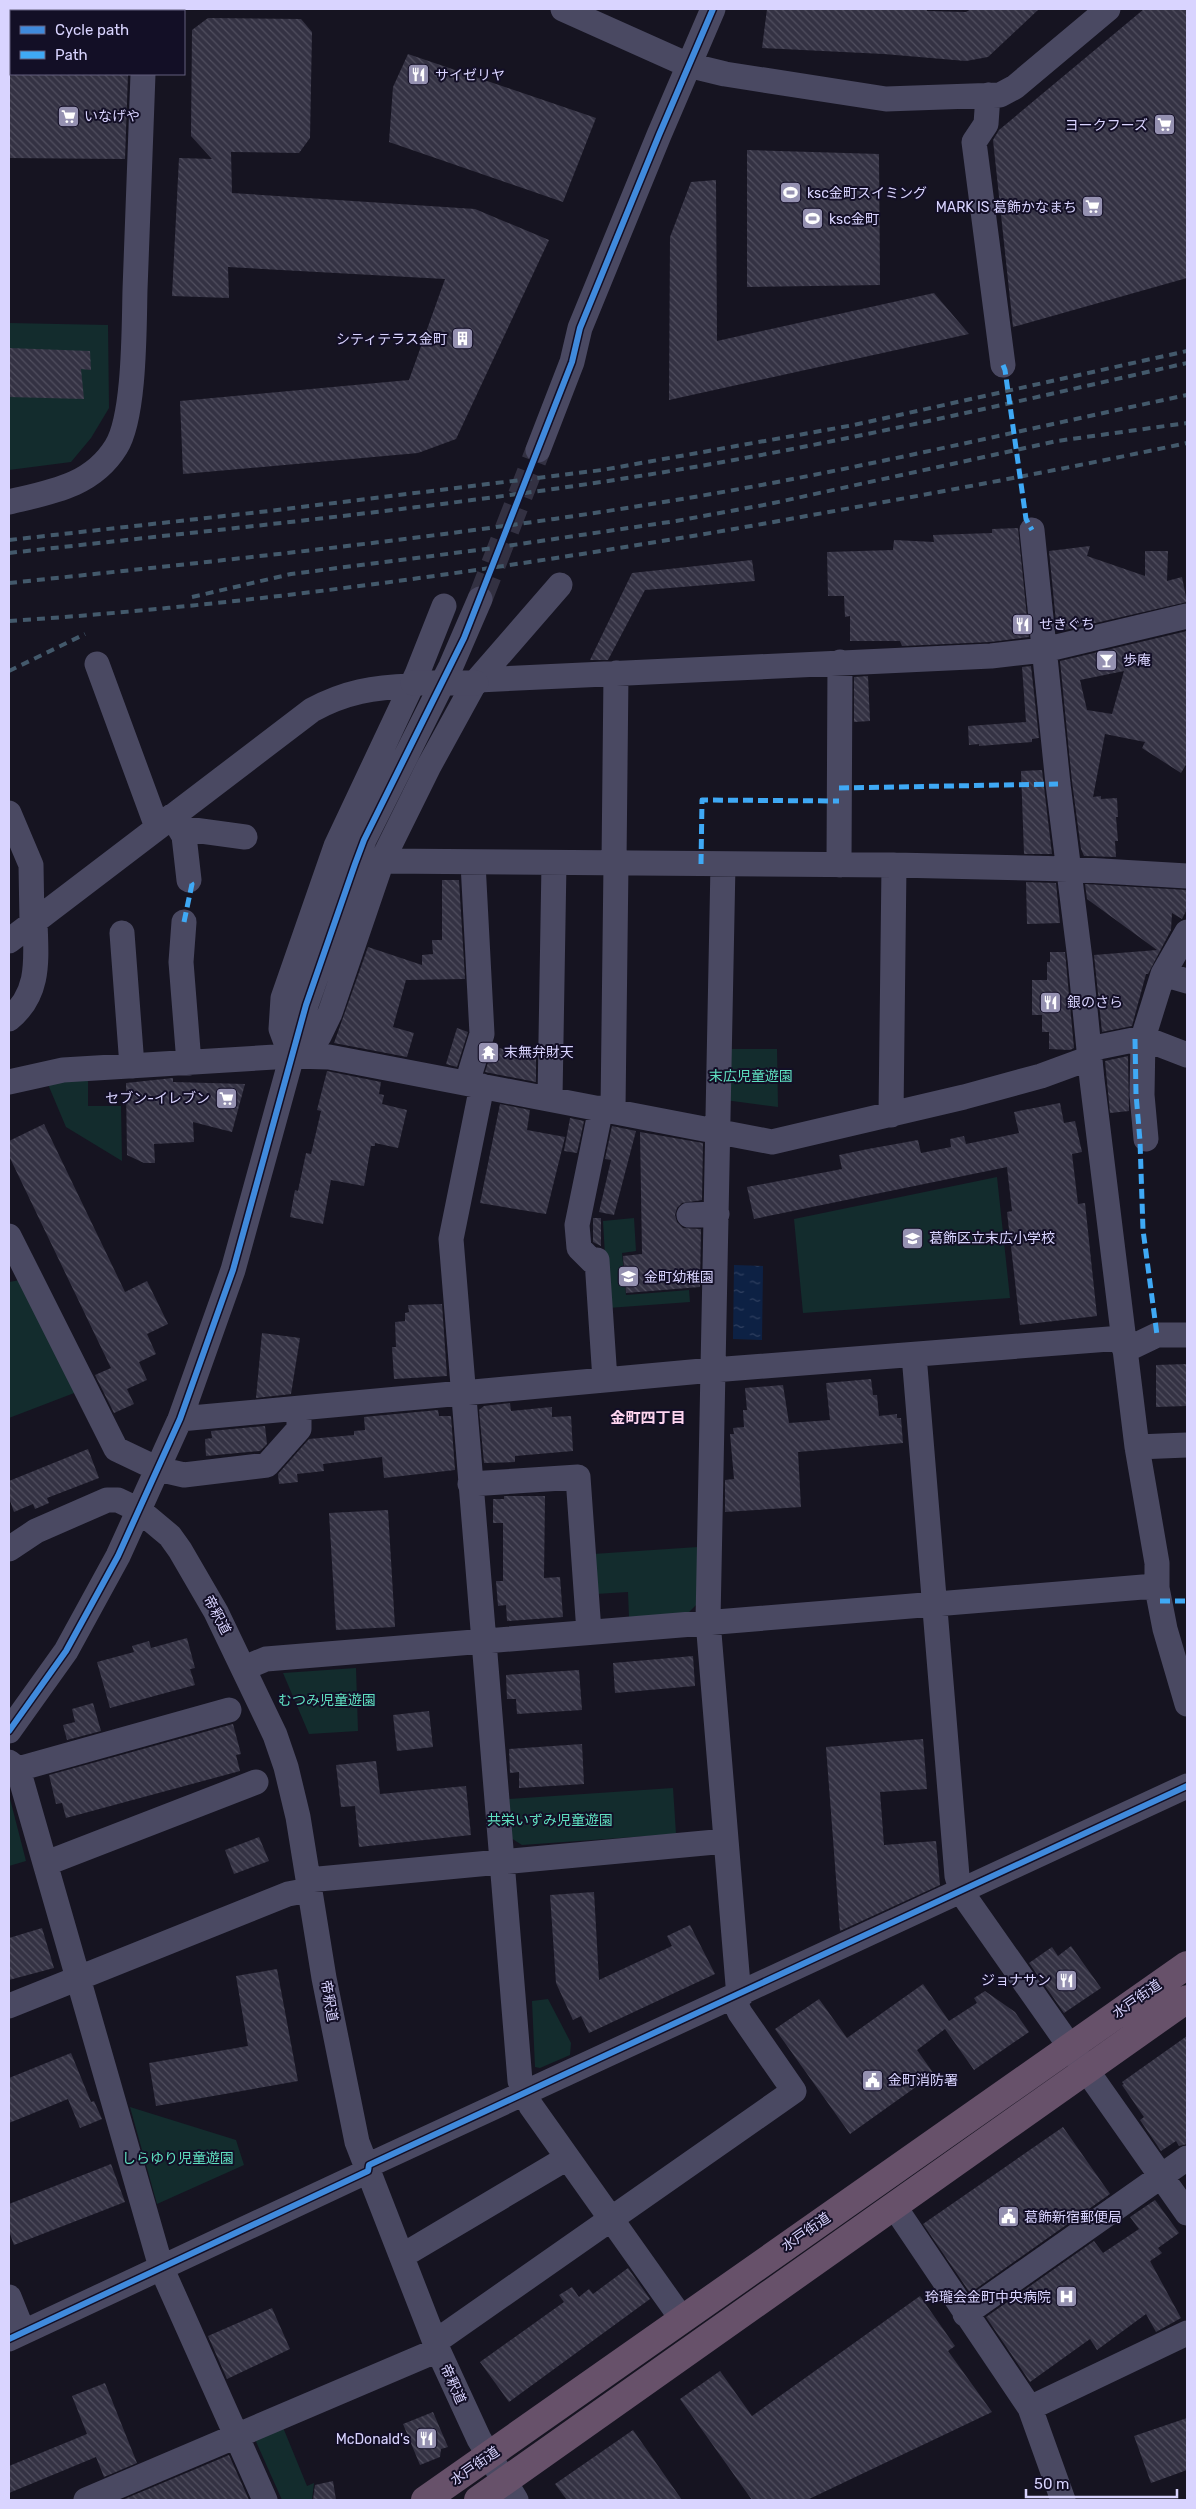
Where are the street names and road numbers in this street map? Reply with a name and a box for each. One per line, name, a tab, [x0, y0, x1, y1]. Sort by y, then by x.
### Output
street label: 帝釈道	[200, 1592, 234, 1638]
street label: 水戸街道	[1109, 1976, 1165, 2022]
street label: 帝釈道	[317, 1979, 341, 2023]
street label: 水戸街道	[778, 2209, 834, 2255]
street label: 帝釈道	[437, 2361, 469, 2407]
street label: 水戸街道	[447, 2443, 503, 2489]

